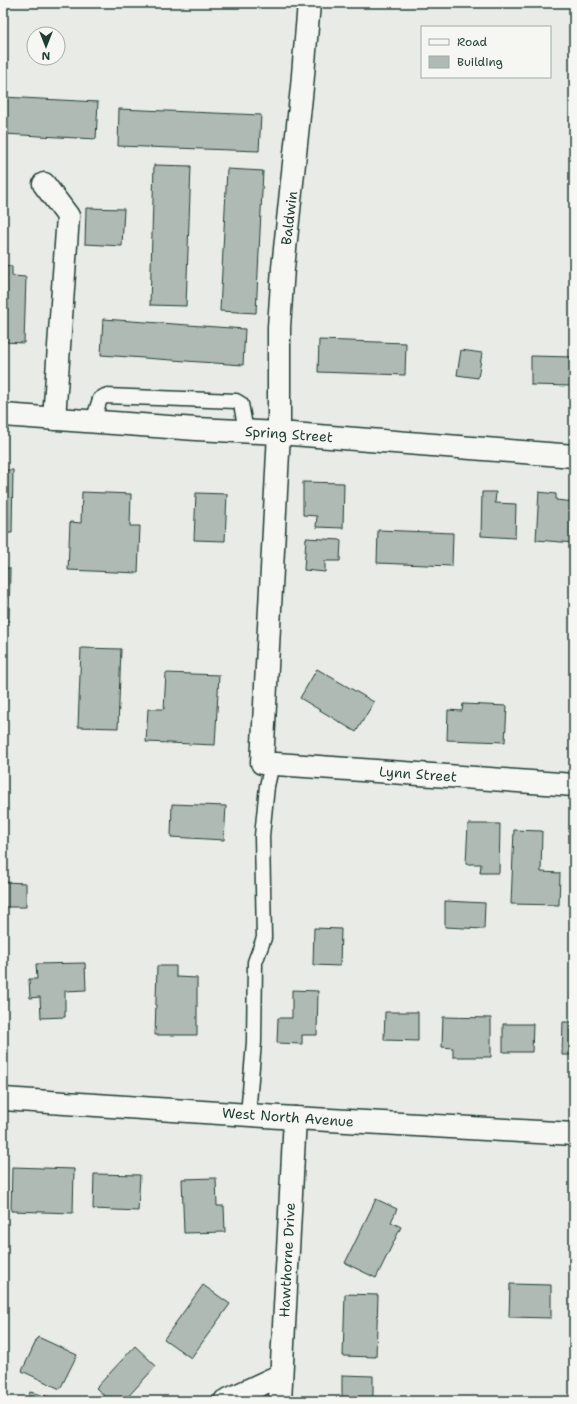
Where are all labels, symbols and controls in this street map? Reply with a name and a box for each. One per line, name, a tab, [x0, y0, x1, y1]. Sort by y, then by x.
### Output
north arrow	[26, 26, 66, 66]
legend	[421, 26, 551, 78]
text: Road	[457, 34, 488, 50]
text: N	[41, 48, 50, 63]
text: Building	[457, 54, 503, 70]
street label: Baldwin	[277, 190, 301, 246]
street label: Spring Street	[244, 422, 334, 446]
street label: Lynn Street	[378, 762, 458, 786]
street label: West North Avenue	[222, 1103, 355, 1131]
street label: Hawthorne Drive	[275, 1202, 299, 1318]

